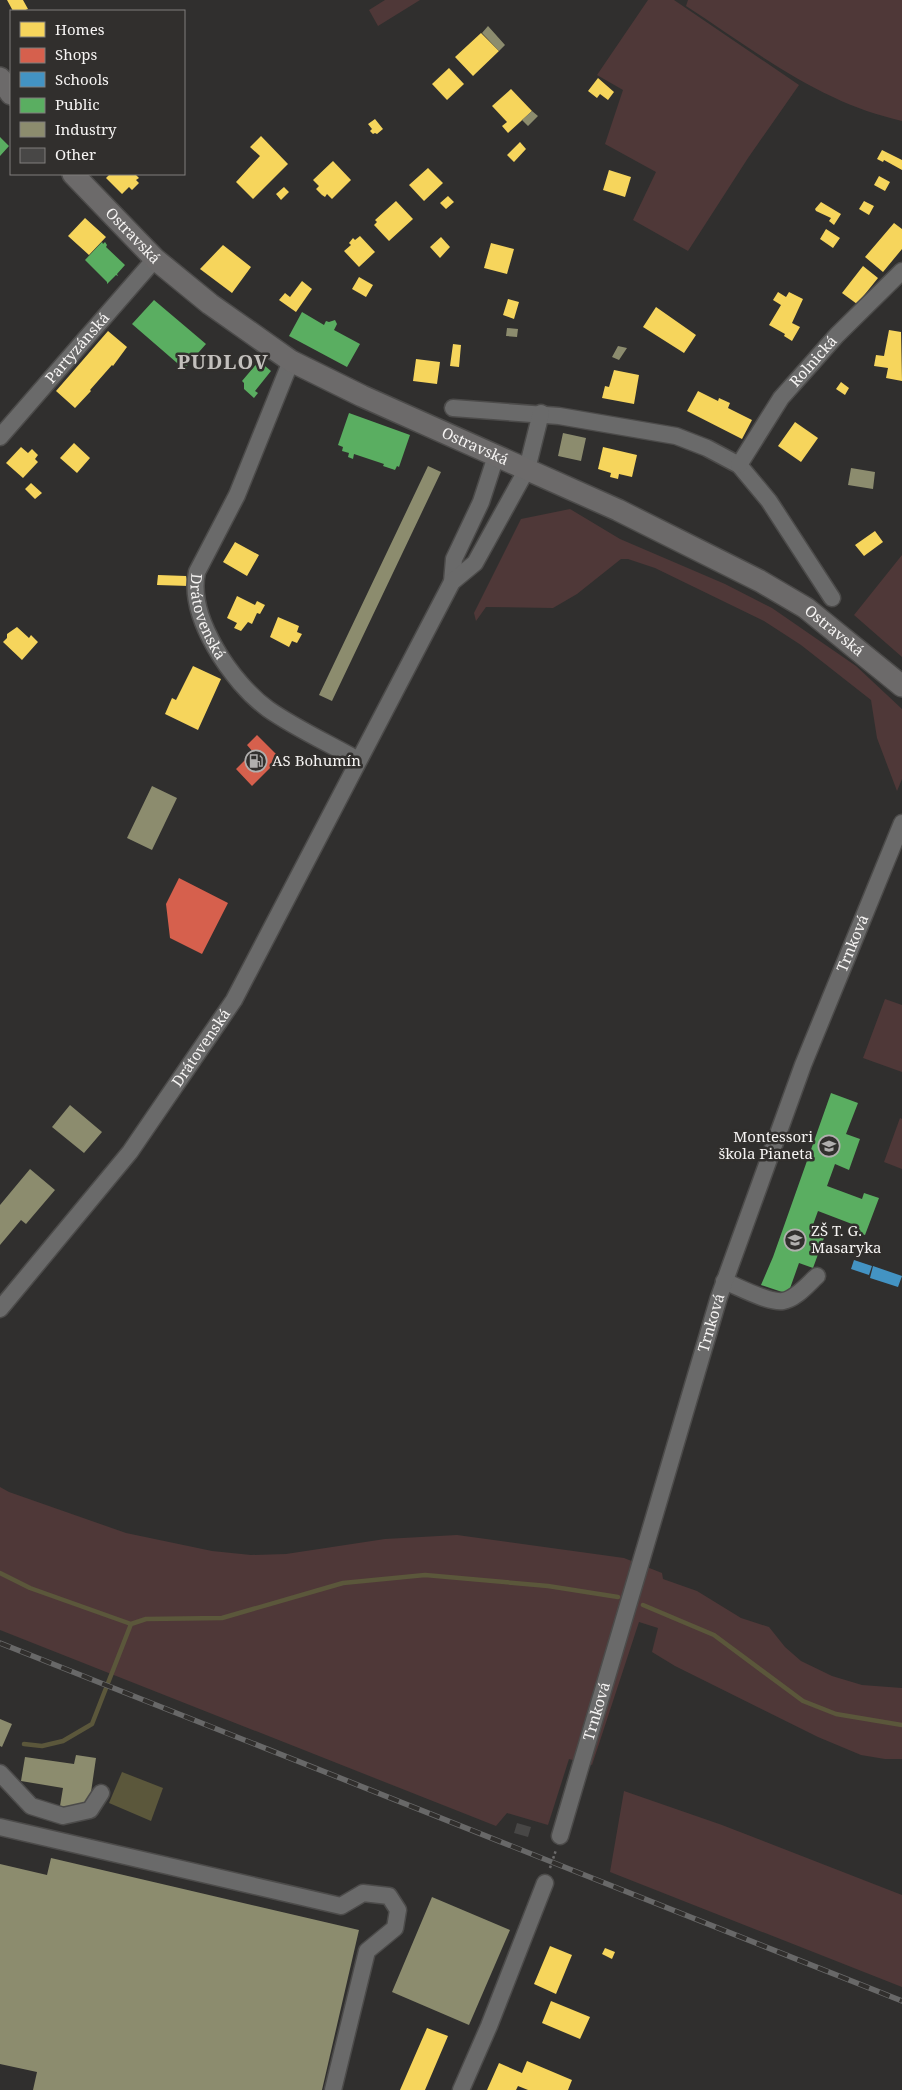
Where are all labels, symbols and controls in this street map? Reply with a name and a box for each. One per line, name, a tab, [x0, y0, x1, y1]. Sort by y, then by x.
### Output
legend	[10, 10, 185, 175]
text: Homes	[55, 19, 105, 39]
text: Shops	[55, 44, 98, 64]
text: Schools	[55, 69, 109, 89]
text: Public	[55, 94, 100, 114]
text: Industry	[55, 119, 117, 139]
text: Other	[55, 144, 96, 164]
street label: Ostravská	[102, 203, 165, 268]
street label: Partyzánská	[40, 308, 113, 387]
street label: Rolnická	[785, 331, 841, 391]
district label: PUDLOV	[177, 348, 269, 375]
street label: Ostravská	[439, 422, 512, 469]
street label: Drátovenská	[186, 573, 231, 663]
street label: Ostravská	[801, 600, 869, 660]
fuel station icon: AS Bohumín	[244, 749, 268, 773]
place label: AS Bohumín	[272, 750, 361, 770]
street label: Trnková	[831, 911, 872, 975]
street label: Drátovenská	[167, 1004, 234, 1090]
place label: Montessori škola Pianeta	[718, 1126, 813, 1163]
school or university icon: Montessori škola Pianeta	[817, 1134, 841, 1158]
place label: ZŠ T. G. Masaryka	[811, 1220, 882, 1257]
school or university icon: ZŠ T. G. Masaryka	[783, 1228, 807, 1252]
street label: Trnková	[692, 1291, 729, 1354]
street label: Trnková	[578, 1679, 614, 1743]

